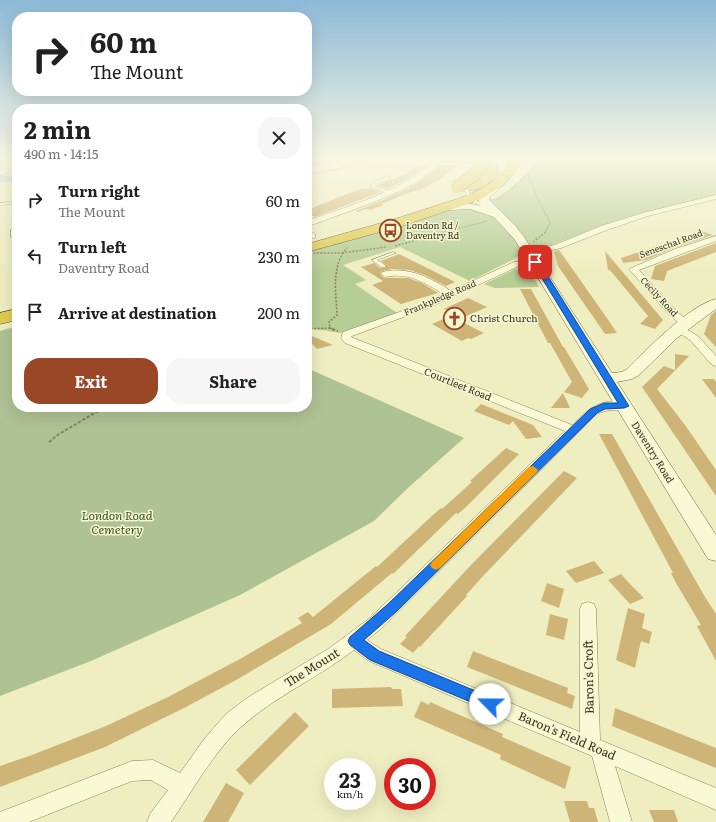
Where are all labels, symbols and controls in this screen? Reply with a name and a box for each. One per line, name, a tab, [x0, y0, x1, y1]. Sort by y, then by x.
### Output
text: 60 m	[90, 20, 157, 62]
icon: right	[24, 28, 76, 80]
text: The Mount	[90, 58, 183, 85]
text: 2 min	[24, 111, 91, 146]
button: close	[258, 117, 300, 159]
text: 490 m · 14:15	[24, 144, 98, 163]
text: Turn right	[58, 179, 140, 202]
icon: right	[24, 189, 46, 211]
text: 60 m	[266, 189, 300, 212]
text: The Mount	[58, 202, 125, 221]
bus stop icon: London Rd / Daventry Rd	[377, 218, 403, 244]
place label: London Rd / Daventry Rd	[406, 218, 460, 242]
street label: Seneschal Road	[637, 225, 705, 261]
text: Turn left	[58, 235, 127, 258]
icon: left	[24, 245, 46, 267]
text: 230 m	[258, 245, 300, 268]
pin	[518, 245, 552, 279]
icon: arrive	[524, 251, 546, 273]
text: Daventry Road	[58, 258, 149, 277]
street label: Cecily Road	[638, 273, 682, 320]
street label: Frankpledge Road	[401, 275, 478, 319]
icon: arrive	[24, 301, 46, 323]
text: Arrive at destination	[58, 301, 217, 324]
text: 200 m	[258, 301, 300, 324]
church icon: Christ Church	[441, 305, 467, 331]
place label: Christ Church	[470, 310, 538, 325]
button: Exit	[24, 358, 158, 404]
button: Share	[166, 358, 300, 404]
street label: Courtleet Road	[422, 363, 494, 404]
street label: Daventry Road	[628, 418, 678, 486]
park label: London Road Cemetery	[81, 506, 153, 538]
street label: Baron's Croft	[578, 640, 598, 714]
street label: The Mount	[280, 643, 343, 691]
position arrow	[469, 683, 511, 725]
street label: Baron's Field Road	[516, 706, 620, 764]
speed limit sign: 30	[384, 758, 436, 810]
text: 23	[339, 764, 361, 794]
text: km/h	[337, 786, 363, 801]

